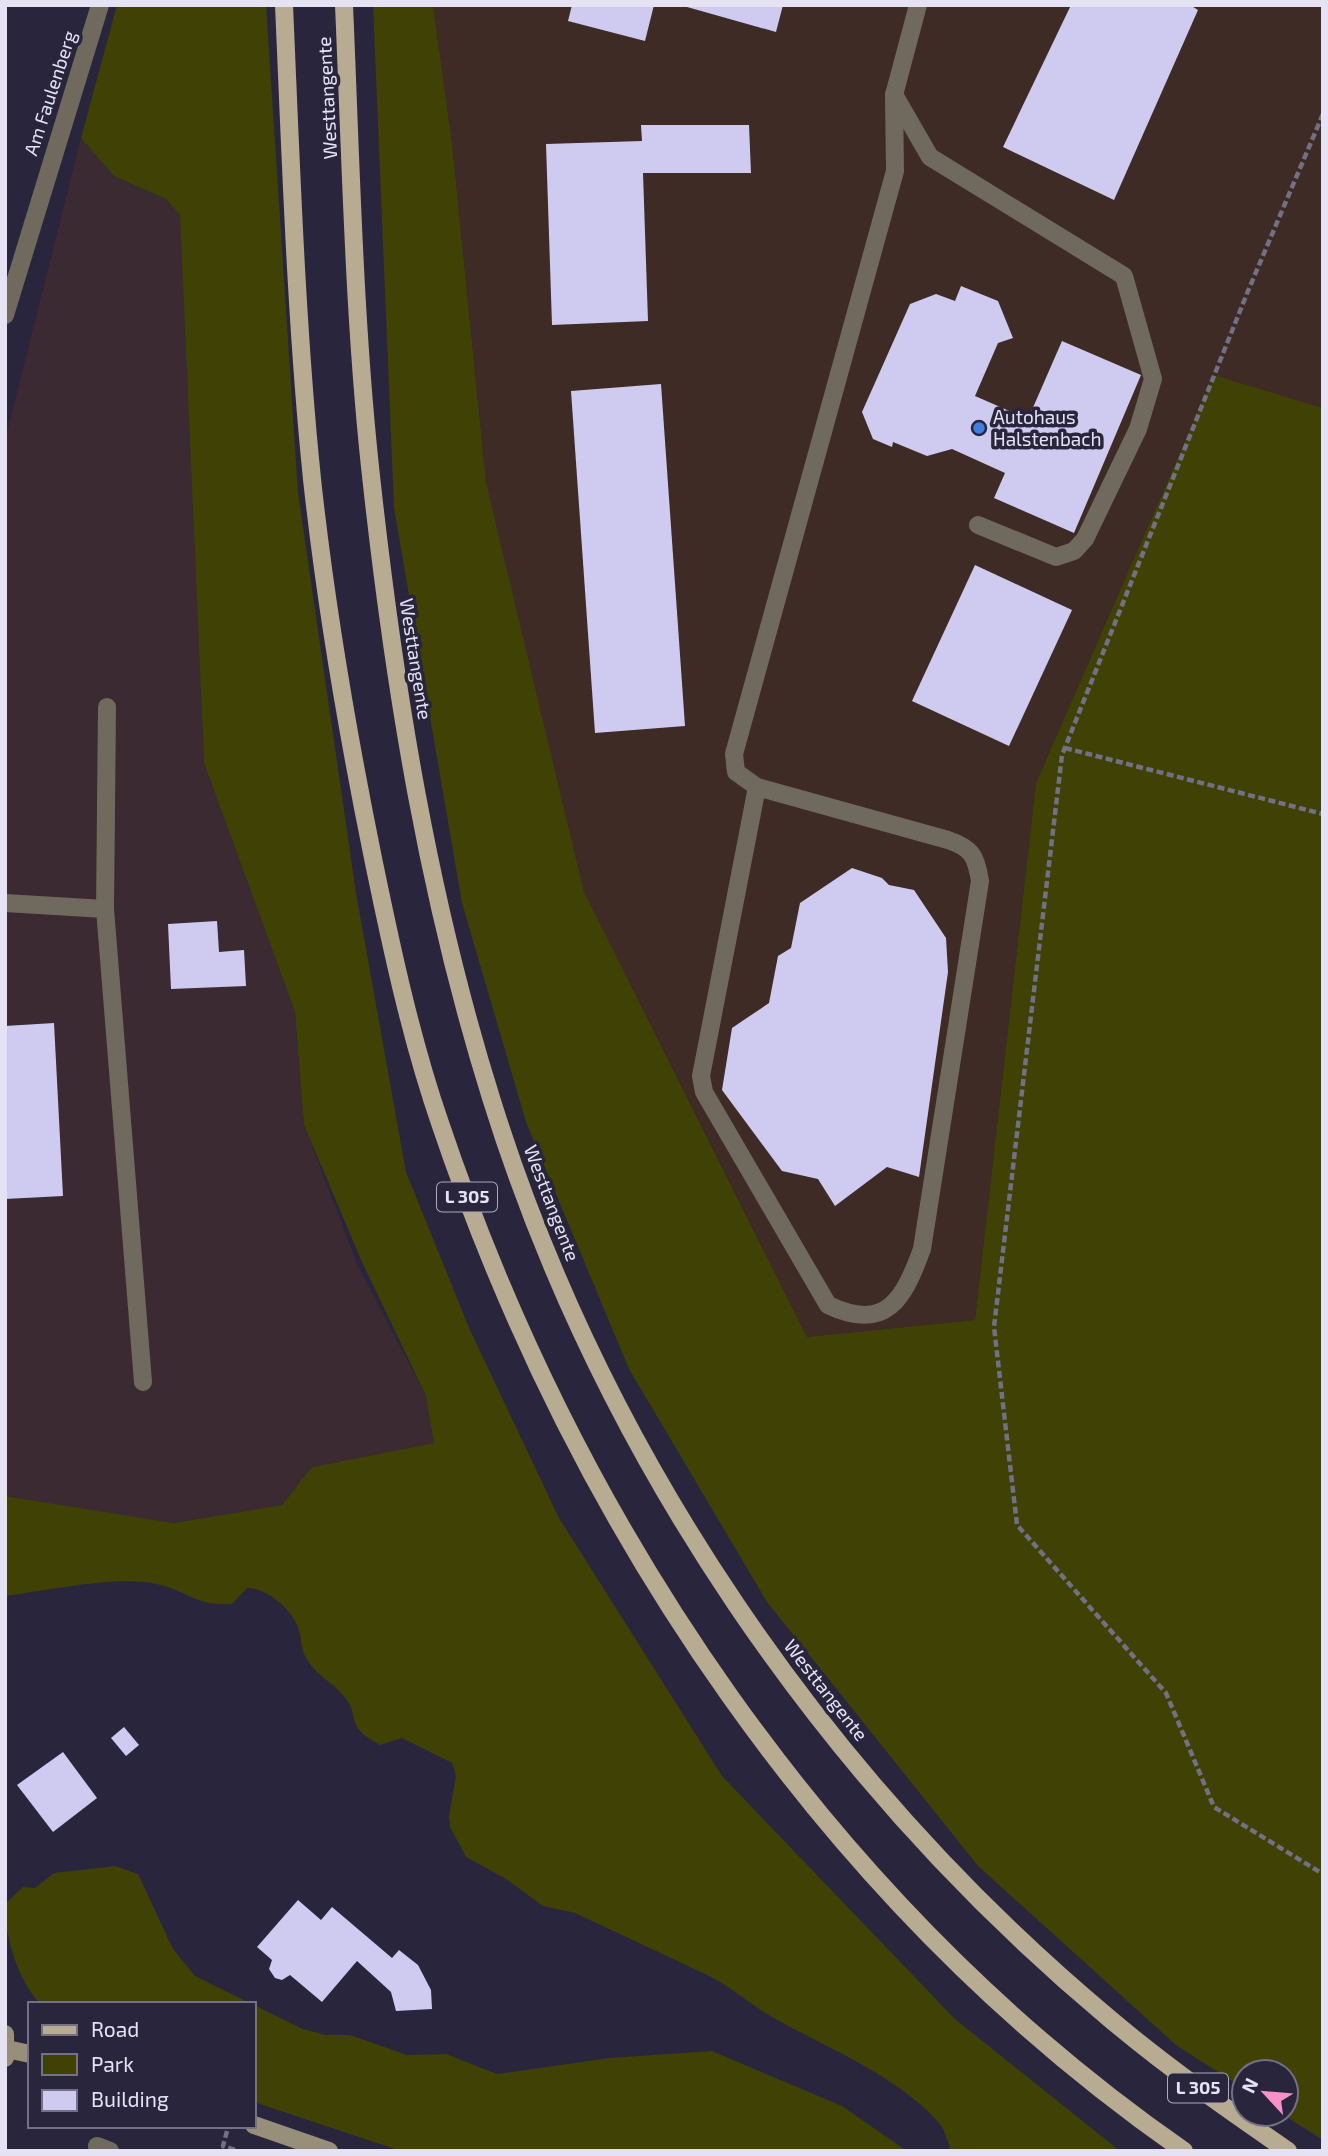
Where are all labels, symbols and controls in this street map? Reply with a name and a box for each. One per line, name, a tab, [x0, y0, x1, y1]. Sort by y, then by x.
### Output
street label: Am Faulenberg	[19, 27, 81, 158]
street label: Westtangente	[312, 36, 341, 160]
place label: Autohaus Halstenbach	[993, 405, 1102, 450]
marker: Autohaus Halstenbach	[971, 420, 987, 436]
street label: Westtangente	[396, 597, 437, 721]
street label: Westtangente	[520, 1141, 585, 1264]
road number: L 305	[437, 1182, 497, 1212]
street label: Westtangente	[780, 1634, 873, 1745]
legend	[28, 2002, 256, 2128]
text: Road	[91, 2016, 139, 2041]
text: Park	[91, 2051, 134, 2076]
north arrow	[1230, 2058, 1300, 2128]
road number: L 305	[1168, 2074, 1228, 2102]
text: N	[1236, 2074, 1263, 2097]
text: Building	[91, 2086, 169, 2111]

